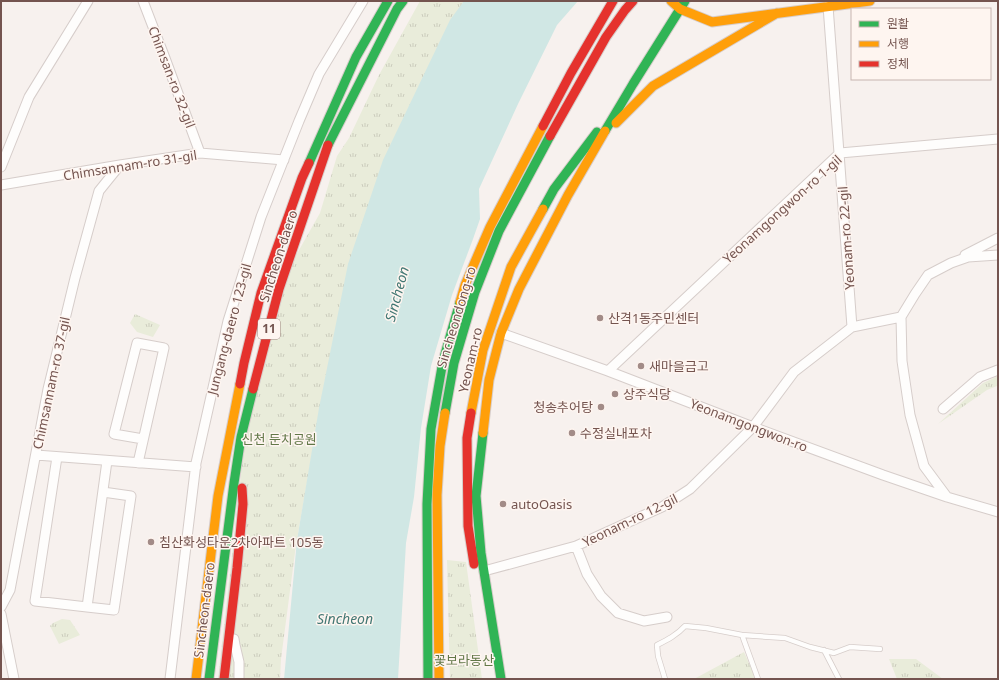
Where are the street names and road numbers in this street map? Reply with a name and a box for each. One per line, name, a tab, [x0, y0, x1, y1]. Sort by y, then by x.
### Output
street label: Chimsan-ro 32-gil	[144, 24, 200, 130]
street label: Chimsannam-ro 31-gil	[62, 146, 198, 184]
street label: Yeonamgongwon-ro 1-gil	[719, 151, 845, 267]
street label: Yeonam-ro 22-gil	[833, 186, 859, 290]
street label: Sincheon-daero	[255, 208, 301, 304]
street label: Jungang-daero 123-gil	[202, 261, 255, 399]
street label: Sincheondong-ro	[432, 264, 480, 370]
street label: Chimsannam-ro 37-gil	[28, 315, 74, 451]
road number: 11	[258, 319, 280, 339]
street label: Yeonam-ro	[454, 325, 486, 394]
street label: Yeonamgongwon-ro	[688, 394, 810, 456]
street label: Yeonam-ro 12-gil	[579, 489, 681, 551]
street label: Sincheon-daero	[189, 561, 219, 659]

